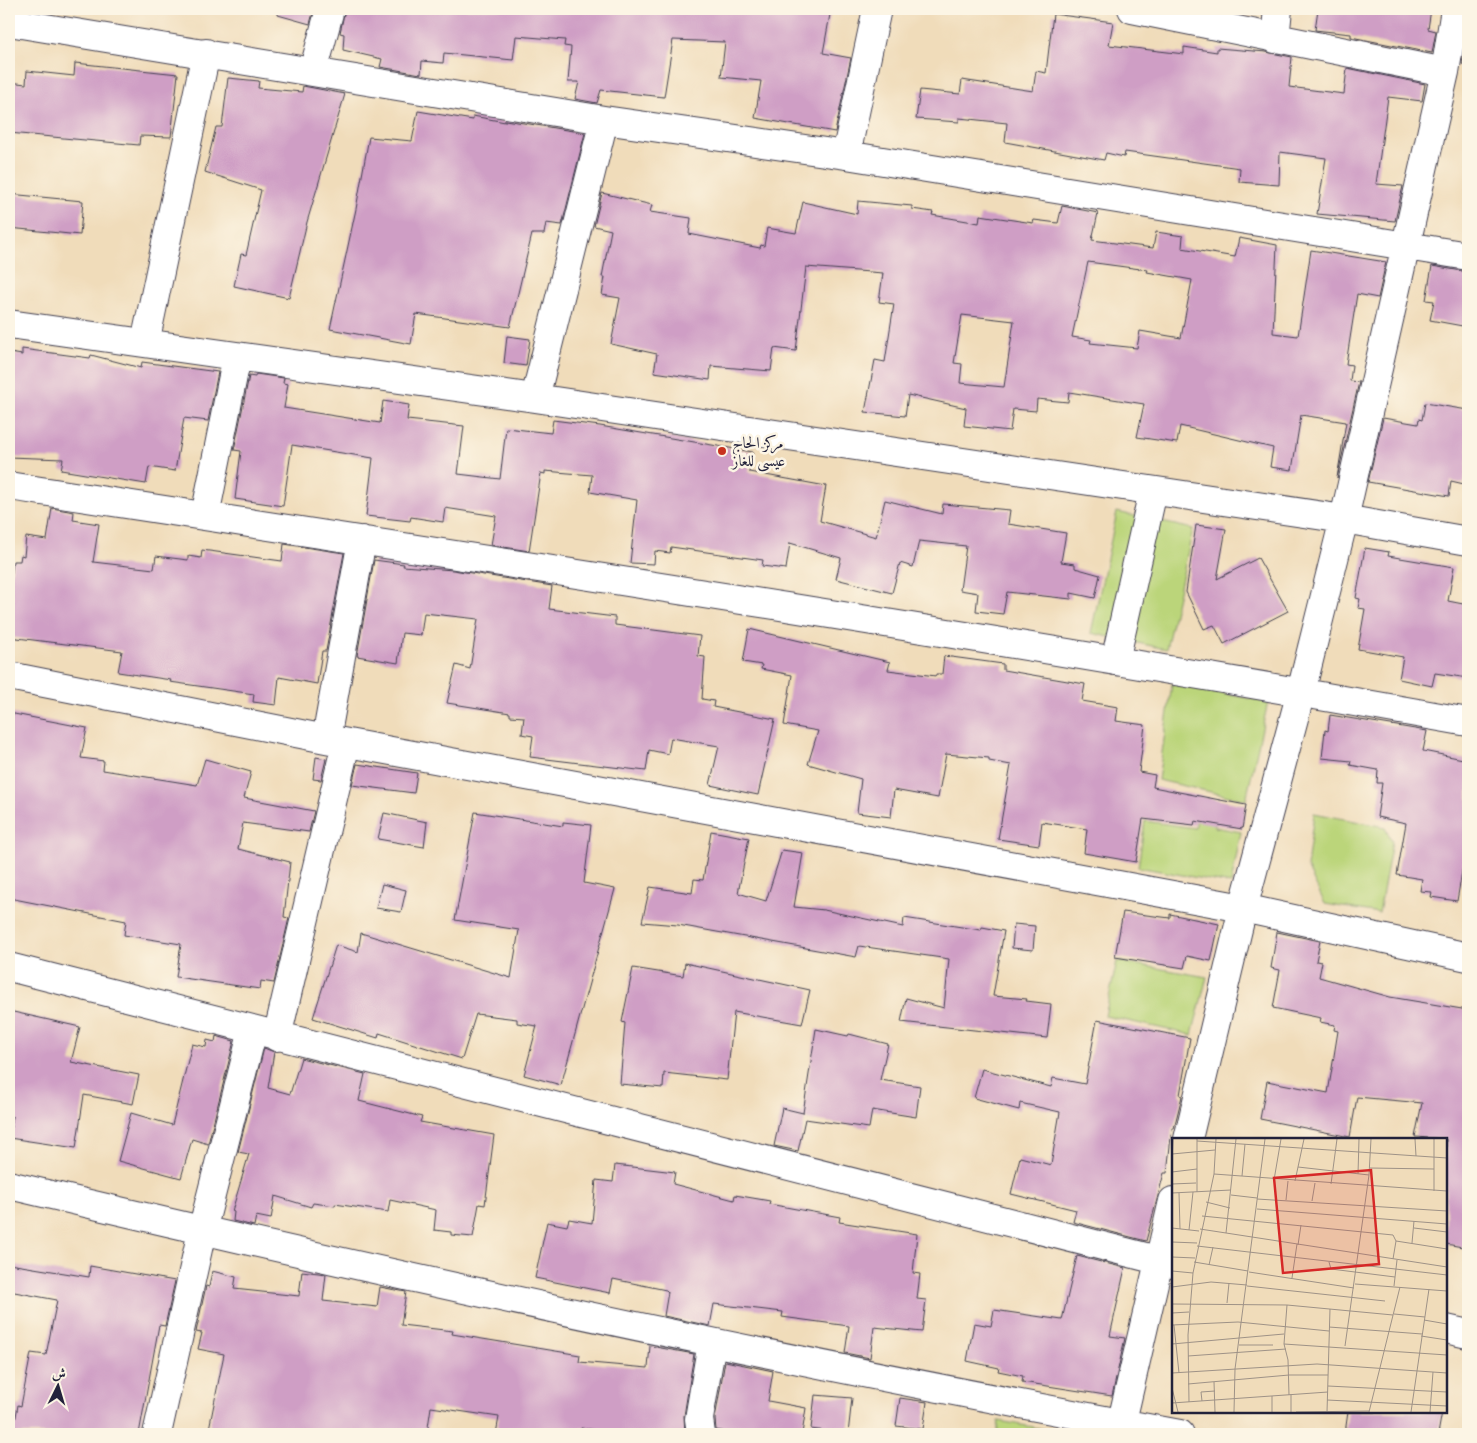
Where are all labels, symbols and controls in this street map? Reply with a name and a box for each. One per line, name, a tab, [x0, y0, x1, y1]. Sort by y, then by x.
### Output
place label: مركز الحاج عيسى للغاز	[730, 433, 785, 472]
marker: مركز الحاج عيسى للغاز	[716, 445, 728, 457]
inset map	[1172, 1138, 1447, 1413]
north arrow	[32, 1360, 82, 1410]
text: ش	[51, 1364, 67, 1383]

